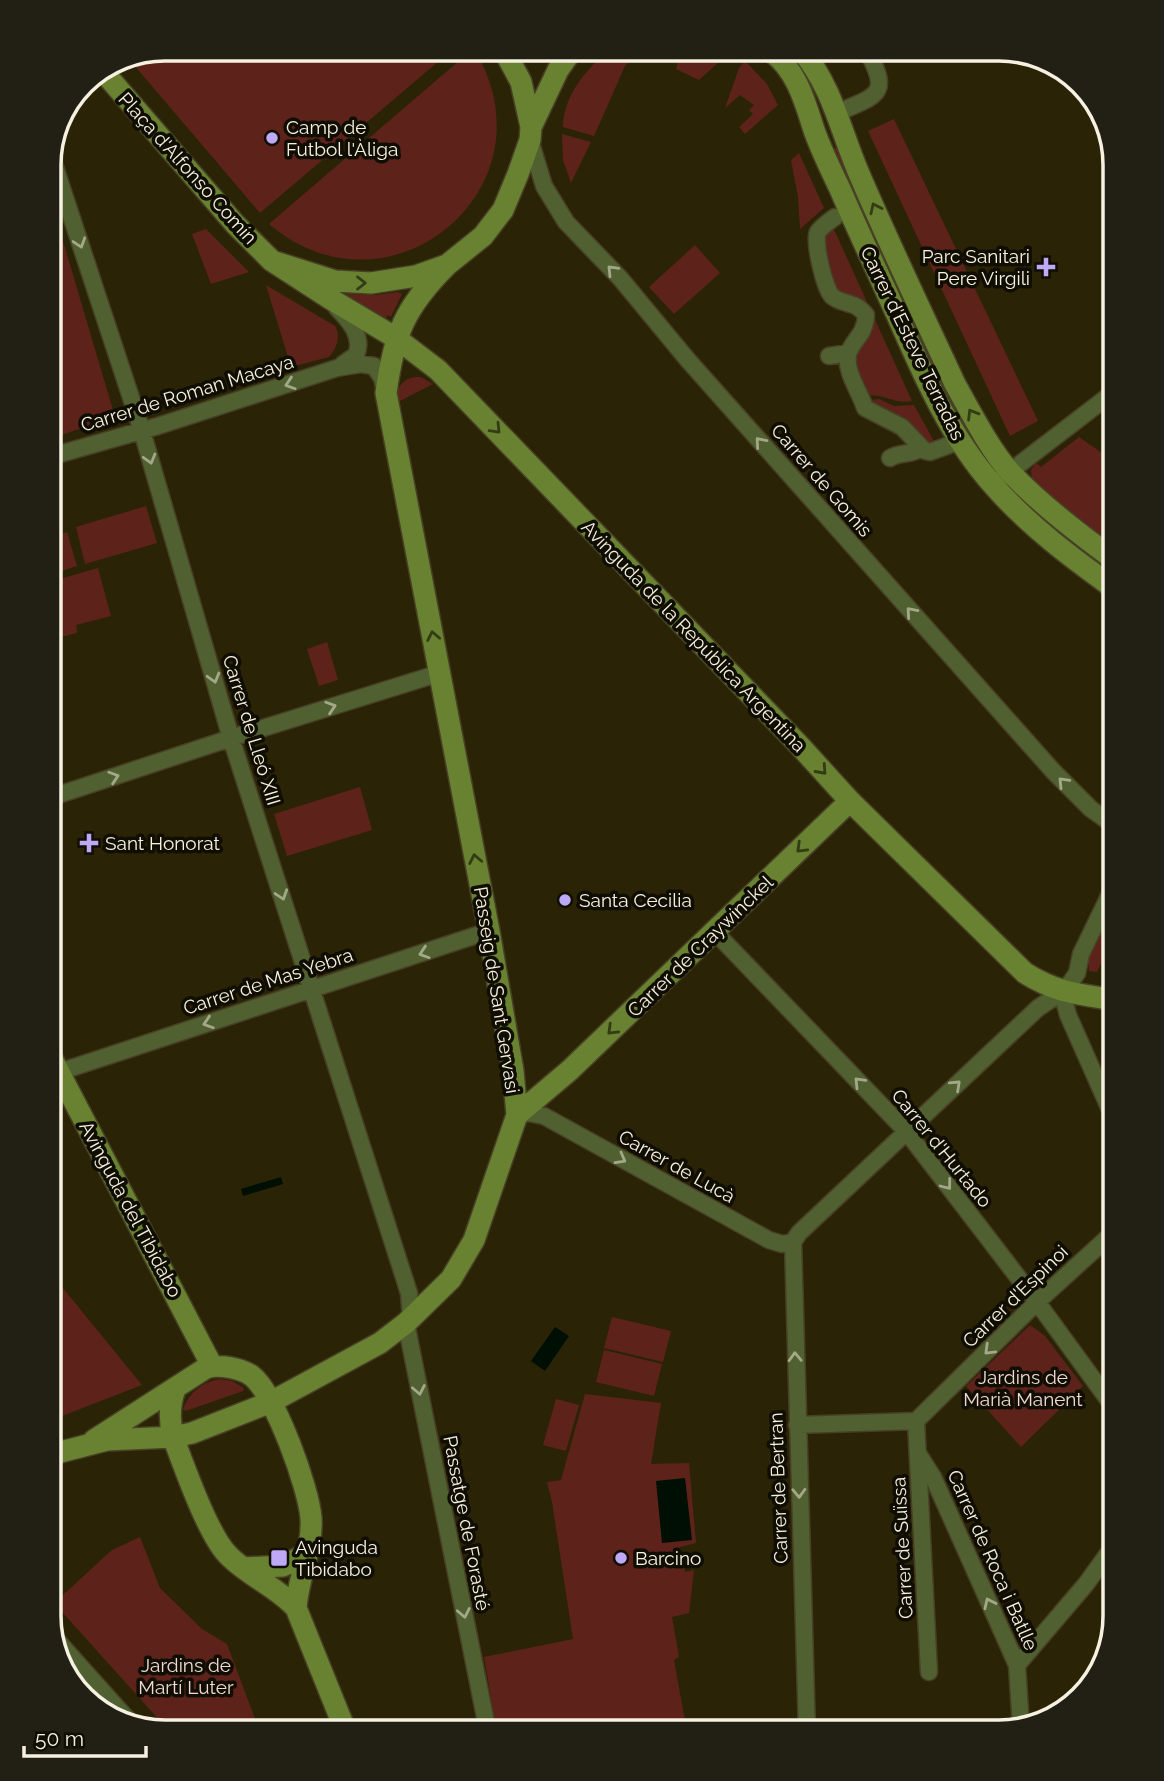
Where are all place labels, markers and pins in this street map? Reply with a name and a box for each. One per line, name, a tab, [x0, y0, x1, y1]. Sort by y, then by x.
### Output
place label: Camp de Futbol l'Àliga	[286, 116, 398, 160]
marker: Camp de Futbol l'Àliga	[264, 130, 280, 146]
place label: Parc Sanitari Pere Virgili	[922, 245, 1030, 289]
marker: Parc Sanitari Pere Virgili	[1036, 257, 1056, 277]
place label: Sant Honorat	[105, 832, 221, 854]
marker: Sant Honorat	[79, 833, 99, 853]
place label: Santa Cecilia	[579, 889, 692, 911]
marker: Santa Cecilia	[557, 892, 573, 908]
place label: Avinguda Tibidabo	[295, 1536, 378, 1580]
place label: Barcino	[635, 1547, 701, 1569]
marker: Avinguda Tibidabo	[269, 1548, 289, 1568]
marker: Barcino	[613, 1550, 629, 1566]

